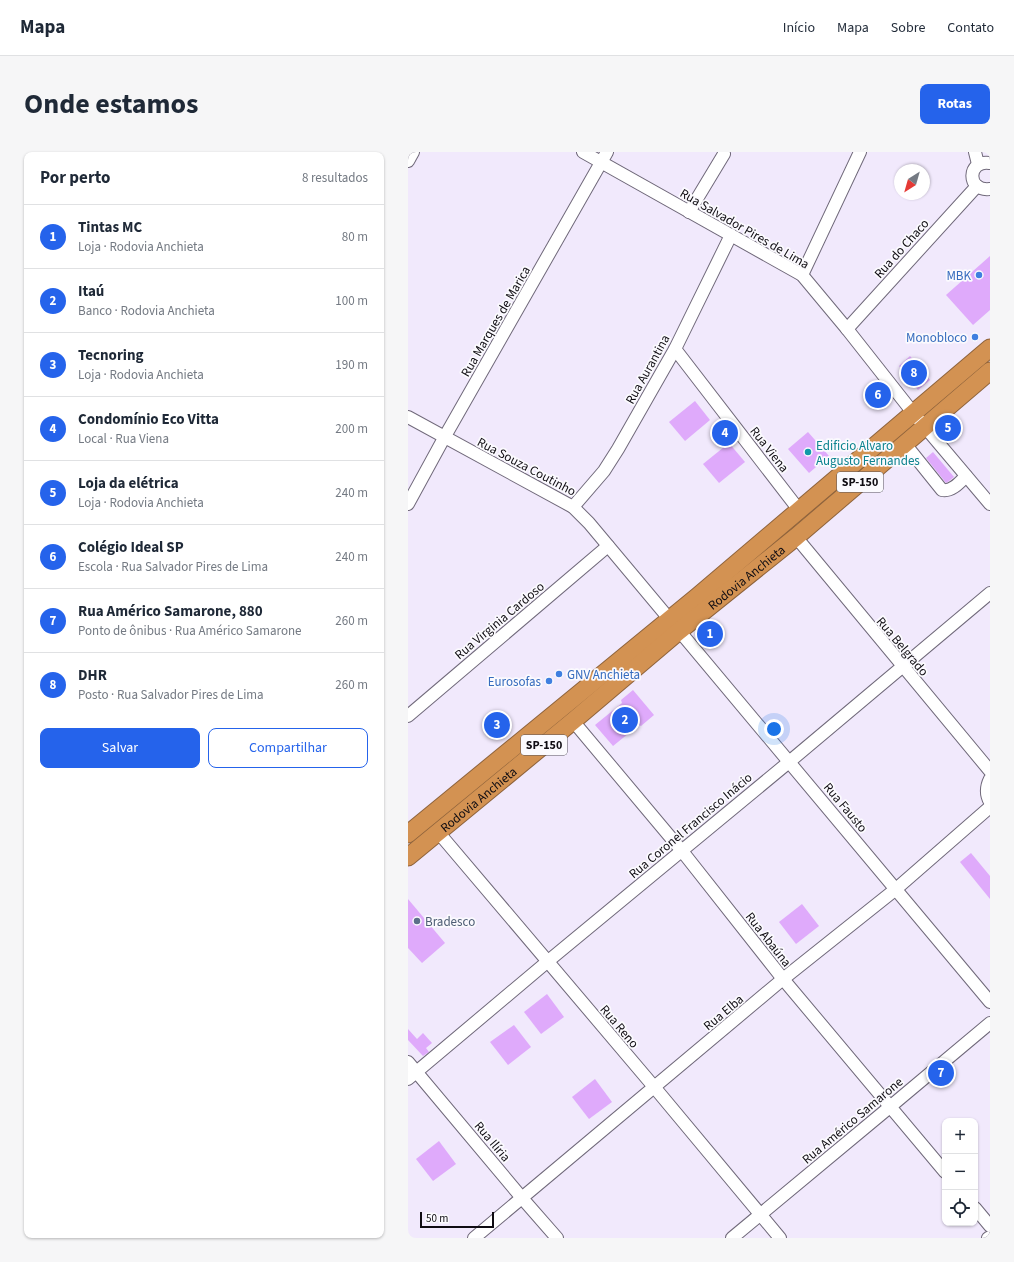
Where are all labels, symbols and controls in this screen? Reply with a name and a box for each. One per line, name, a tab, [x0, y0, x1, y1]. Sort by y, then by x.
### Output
text: Mapa	[20, 14, 65, 41]
text: Início	[783, 18, 815, 38]
text: Mapa	[837, 18, 869, 38]
text: Sobre	[891, 18, 925, 38]
text: Contato	[947, 18, 994, 38]
text: Onde estamos	[24, 84, 198, 124]
button: Rotas	[920, 84, 990, 124]
north arrow	[894, 164, 930, 200]
text: Por perto	[40, 166, 110, 190]
text: 8 resultados	[302, 169, 368, 187]
street label: Rua Salvador Pires de Lima	[676, 184, 813, 273]
street label: Rua do Chaco	[870, 215, 933, 282]
text: Tintas MC	[78, 217, 142, 238]
text: 1	[50, 228, 56, 246]
text: 80 m	[342, 228, 368, 246]
text: Loja · Rodovia Anchieta	[78, 238, 204, 256]
street label: Rua Marques de Marica	[457, 263, 535, 380]
place label: MBK	[946, 267, 971, 285]
marker: MBK	[974, 270, 984, 280]
text: Itaú	[78, 281, 104, 302]
text: 2	[50, 292, 56, 310]
text: 100 m	[335, 292, 368, 310]
text: Banco · Rodovia Anchieta	[78, 302, 215, 320]
place label: Monobloco	[906, 329, 967, 347]
street label: Rua Aurantina	[621, 332, 674, 407]
marker: Monobloco	[970, 332, 980, 342]
text: Tecnoring	[78, 345, 144, 366]
text: 3	[50, 356, 56, 374]
text: 190 m	[335, 356, 368, 374]
pin: 8	[901, 358, 927, 388]
text: Loja · Rodovia Anchieta	[78, 366, 204, 384]
pin: 6	[865, 380, 891, 410]
text: Condomínio Eco Vitta	[78, 409, 219, 430]
pin: 5	[935, 413, 961, 443]
pin: 4	[712, 418, 738, 448]
text: 4	[50, 420, 56, 438]
text: 200 m	[335, 420, 368, 438]
street label: Rua Viena	[746, 423, 793, 476]
text: Local · Rua Viena	[78, 430, 169, 448]
street label: Rua Souza Coutinho	[474, 433, 579, 501]
place label: Edificio Alvaro Augusto Fernandes	[816, 437, 920, 470]
marker: Edificio Alvaro Augusto Fernandes	[803, 447, 813, 457]
road number: SP-150	[837, 472, 883, 492]
text: Loja da elétrica	[78, 473, 179, 494]
text: 5	[50, 484, 56, 502]
text: 240 m	[335, 484, 368, 502]
text: Loja · Rodovia Anchieta	[78, 494, 204, 512]
text: Colégio Ideal SP	[78, 537, 184, 558]
street label: Rodovia Anchieta	[704, 541, 789, 614]
text: 6	[50, 548, 56, 566]
text: 240 m	[335, 548, 368, 566]
text: Escola · Rua Salvador Pires de Lima	[78, 558, 268, 576]
street label: Rua Virginia Cardoso	[451, 578, 548, 664]
text: Rua Américo Samarone, 880	[78, 601, 263, 622]
text: 7	[50, 612, 56, 630]
text: 260 m	[335, 612, 368, 630]
street label: Rua Belgrado	[872, 613, 932, 680]
pin: 1	[697, 619, 723, 649]
text: Ponto de ônibus · Rua Américo Samarone	[78, 622, 302, 640]
text: DHR	[78, 665, 107, 686]
place label: GNV Anchieta	[567, 666, 640, 684]
marker: GNV Anchieta	[554, 669, 564, 679]
place label: Eurosofas	[488, 673, 542, 691]
text: 8	[50, 676, 56, 694]
text: 260 m	[335, 676, 368, 694]
marker: Eurosofas	[544, 676, 554, 686]
text: Posto · Rua Salvador Pires de Lima	[78, 686, 264, 704]
pin: 2	[612, 705, 638, 735]
pin: 3	[484, 710, 510, 740]
your location	[764, 719, 784, 739]
button: Salvar	[40, 728, 200, 768]
button: Compartilhar	[208, 728, 368, 768]
road number: SP-150	[521, 735, 567, 755]
street label: Rodovia Anchieta	[437, 763, 521, 837]
street label: Rua Coronel Francisco Inácio	[625, 769, 756, 883]
street label: Rua Fausto	[819, 779, 871, 836]
street label: Rua Abaúna	[741, 908, 795, 971]
place label: Bradesco	[425, 913, 475, 931]
marker: Bradesco	[412, 916, 422, 926]
street label: Rua Elba	[700, 991, 748, 1035]
street label: Rua Reno	[596, 1001, 643, 1052]
pin: 7	[928, 1058, 954, 1088]
street label: Rua Américo Samarone	[798, 1073, 907, 1168]
street label: Rua Ilíria	[470, 1118, 515, 1166]
map controls	[942, 1118, 978, 1226]
button: +	[942, 1118, 978, 1154]
button: −	[942, 1154, 978, 1190]
button: locate	[942, 1190, 978, 1226]
scale bar	[420, 1210, 494, 1229]
text: 50 m	[426, 1211, 448, 1226]

